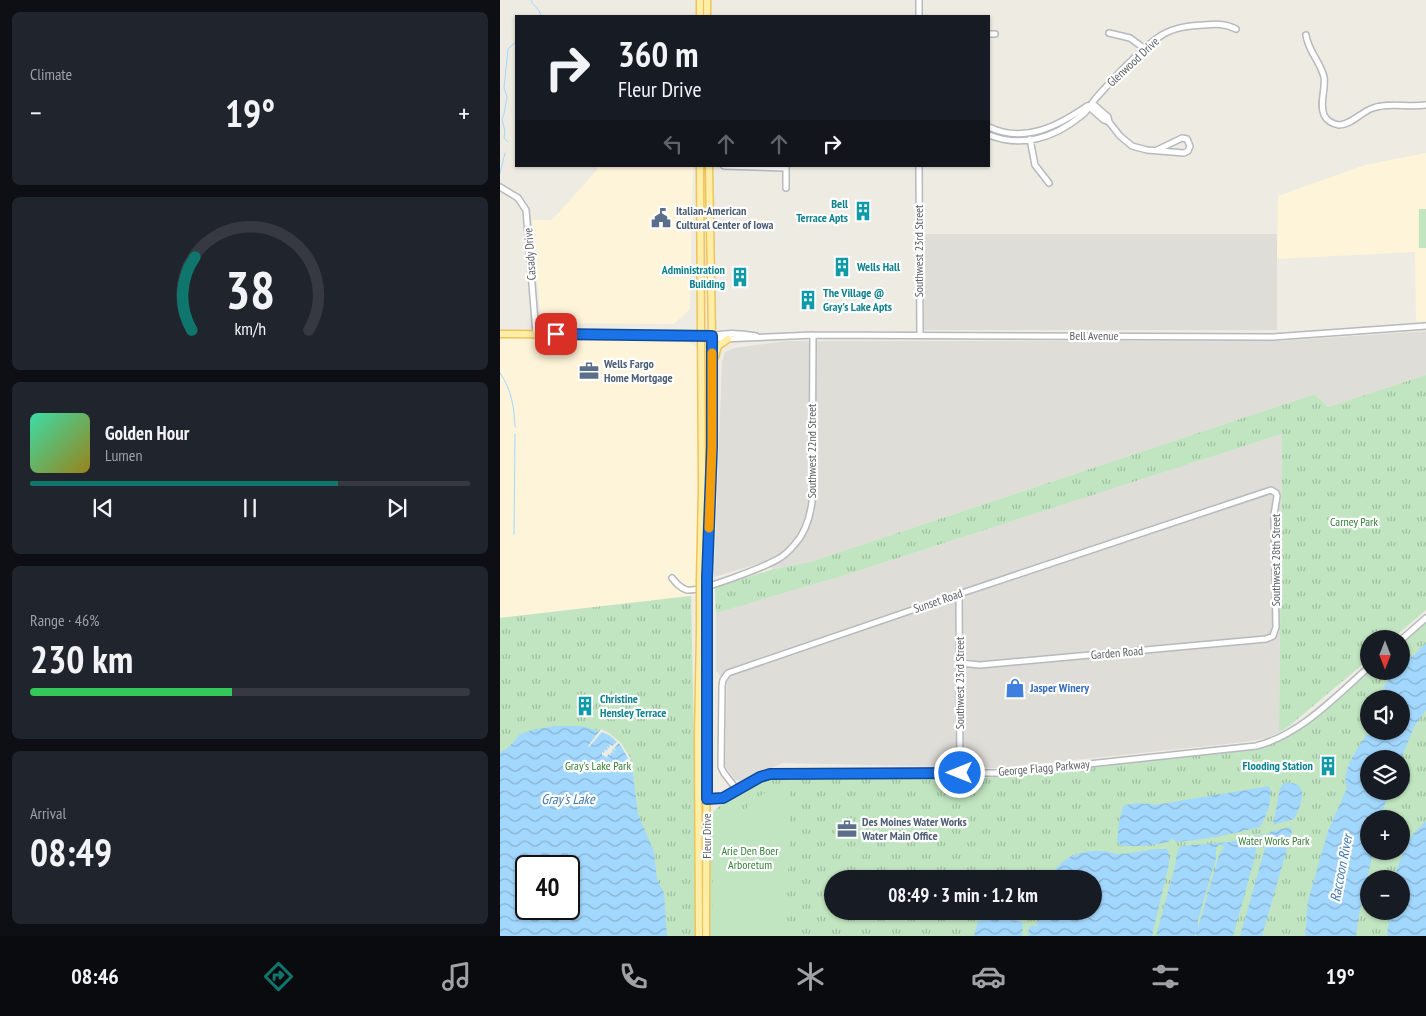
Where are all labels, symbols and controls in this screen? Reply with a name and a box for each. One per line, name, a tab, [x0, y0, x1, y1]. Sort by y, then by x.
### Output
text: 360 m	[618, 31, 699, 77]
street label: Glenwood Drive	[1103, 34, 1162, 90]
icon: right	[535, 35, 600, 100]
text: Climate	[30, 64, 72, 84]
text: Fleur Drive	[618, 75, 702, 103]
text: 19°	[225, 88, 275, 137]
text: −	[30, 94, 42, 131]
text: +	[458, 94, 470, 131]
icon: left	[659, 130, 687, 158]
icon: ahead	[712, 130, 740, 158]
icon: ahead	[765, 130, 793, 158]
icon: right	[818, 130, 846, 158]
place label: Bell Terrace Apts	[796, 196, 848, 225]
building icon: Bell Terrace Apts	[852, 200, 874, 222]
place label: Italian-American Cultural Center of Iowa	[676, 203, 774, 232]
street label: Southwest 23rd Street	[911, 204, 926, 297]
public building icon: Italian-American Cultural Center of Iowa	[650, 207, 672, 229]
street label: Casady Drive	[520, 227, 539, 281]
text: 38	[225, 256, 275, 323]
building icon: Wells Hall	[831, 256, 853, 278]
place label: Wells Hall	[856, 259, 900, 274]
place label: Administration Building	[661, 262, 725, 291]
building icon: Administration Building	[729, 266, 751, 288]
place label: The Village @ Gray's Lake Apts	[823, 285, 892, 314]
building icon: The Village @ Gray's Lake Apts	[797, 289, 819, 311]
pin	[535, 313, 577, 355]
text: km/h	[234, 317, 266, 340]
icon: arrive	[542, 320, 570, 348]
street label: Bell Avenue	[1070, 328, 1118, 343]
place label: Wells Fargo Home Mortgage	[603, 356, 673, 385]
office icon: Wells Fargo Home Mortgage	[578, 360, 600, 382]
street label: Southwest 22nd Street	[804, 403, 819, 498]
text: Golden Hour	[105, 421, 189, 445]
text: Lumen	[105, 445, 142, 465]
icon: previous	[89, 494, 117, 522]
icon: pause	[236, 494, 264, 522]
icon: next	[383, 494, 411, 522]
street label: Southwest 28th Street	[1268, 513, 1283, 606]
park label: Carney Park	[1330, 514, 1378, 529]
street label: Sunset Road	[911, 585, 964, 616]
text: Range · 46%	[30, 610, 99, 630]
north arrow	[1360, 630, 1410, 680]
map controls	[1360, 630, 1410, 920]
text: 230 km	[30, 634, 133, 683]
street label: Southwest 23rd Street	[952, 636, 967, 729]
street label: Garden Road	[1090, 643, 1144, 662]
shop icon: Jasper Winery	[1004, 677, 1026, 699]
place label: Jasper Winery	[1029, 680, 1089, 695]
button: sound	[1360, 690, 1410, 740]
place label: Christine Hensley Terrace	[600, 691, 666, 720]
building icon: Christine Hensley Terrace	[574, 695, 596, 717]
position arrow	[933, 746, 985, 798]
button: layers	[1360, 750, 1410, 800]
building icon: Flooding Station	[1317, 755, 1339, 777]
street label: George Flagg Parkway	[998, 756, 1091, 779]
park label: Gray's Lake Park	[565, 758, 631, 773]
place label: Flooding Station	[1243, 758, 1313, 773]
water label: Gray's Lake	[541, 790, 596, 808]
text: Arrival	[30, 803, 66, 823]
button: +	[1360, 810, 1410, 860]
street label: Fleur Drive	[699, 813, 714, 859]
place label: Des Moines Water Works Water Main Office	[861, 814, 967, 843]
office icon: Des Moines Water Works Water Main Office	[836, 818, 858, 840]
text: 08:49	[30, 827, 112, 876]
water label: Raccoon River	[1326, 831, 1357, 903]
park label: Water Works Park	[1238, 833, 1310, 848]
park label: Arie Den Boer Arboretum	[721, 843, 779, 872]
speed limit sign: 40	[515, 855, 580, 920]
button: −	[1360, 870, 1410, 920]
text: 08:49 · 3 min · 1.2 km	[888, 883, 1038, 907]
icon: directions	[261, 959, 296, 994]
icon: music	[439, 959, 474, 994]
icon: phone	[616, 959, 651, 994]
icon: climate	[793, 959, 828, 994]
icon: car	[971, 959, 1006, 994]
icon: filters	[1148, 959, 1183, 994]
text: 08:46	[71, 962, 119, 990]
text: 19°	[1326, 962, 1355, 990]

